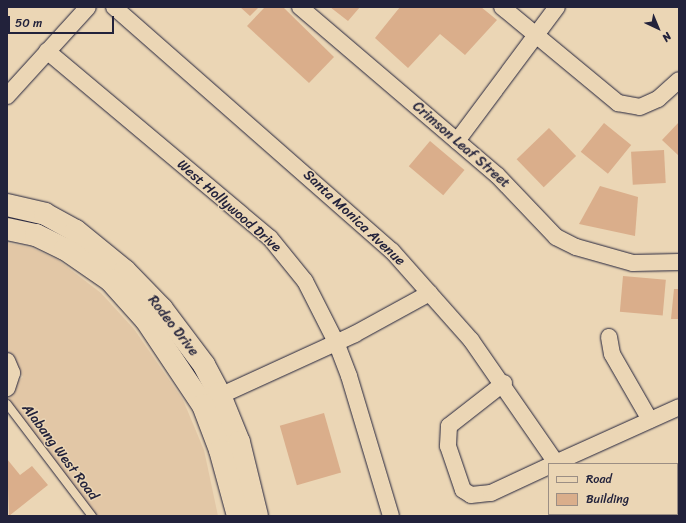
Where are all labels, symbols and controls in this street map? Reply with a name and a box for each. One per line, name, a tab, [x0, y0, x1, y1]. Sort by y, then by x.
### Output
scale bar	[10, 8, 116, 34]
north arrow	[638, 8, 678, 48]
text: 50 m	[15, 12, 42, 34]
text: N	[657, 28, 676, 46]
street label: Crimson Leaf Street	[409, 98, 513, 192]
street label: West Hollywood Drive	[173, 156, 285, 256]
street label: Santa Monica Avenue	[300, 167, 408, 269]
street label: Rodeo Drive	[144, 292, 202, 360]
street label: Alabang West Road	[18, 400, 102, 504]
legend	[548, 463, 678, 515]
text: Road	[586, 468, 612, 490]
text: Building	[586, 488, 629, 510]

